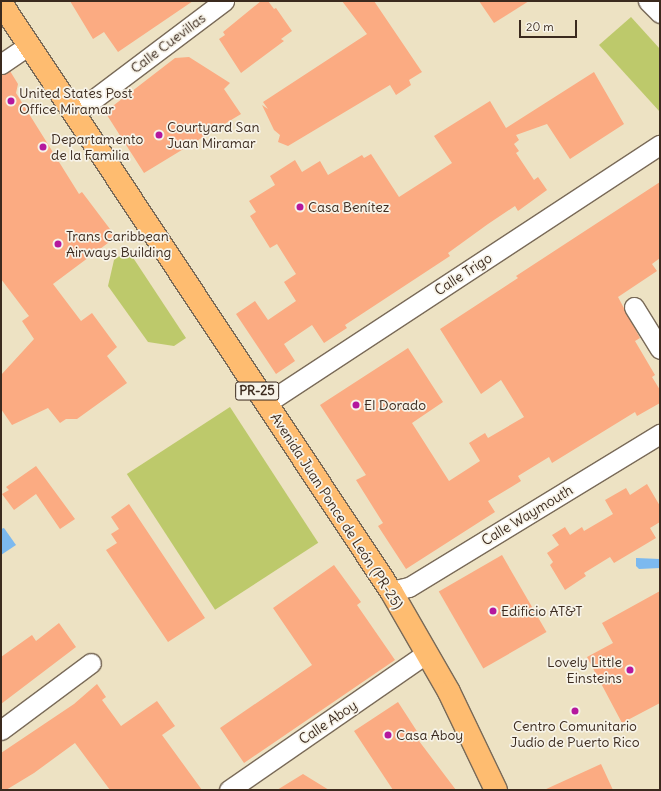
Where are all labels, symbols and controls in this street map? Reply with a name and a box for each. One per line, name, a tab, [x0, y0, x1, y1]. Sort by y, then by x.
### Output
street label: Calle Cuevillas	[127, 9, 209, 77]
scale bar	[521, 12, 579, 38]
text: 20 m	[526, 19, 554, 34]
place label: United States Post Office Miramar	[19, 85, 132, 118]
marker: United States Post Office Miramar	[6, 96, 16, 106]
place label: Courtyard San Juan Miramar	[167, 119, 259, 152]
marker: Courtyard San Juan Miramar	[154, 130, 164, 140]
place label: Departamento de la Familia	[51, 131, 143, 164]
marker: Departamento de la Familia	[38, 142, 48, 152]
place label: Casa Benítez	[308, 199, 390, 215]
marker: Casa Benítez	[295, 202, 305, 212]
place label: Trans Caribbean Airways Building	[66, 228, 171, 260]
marker: Trans Caribbean Airways Building	[53, 239, 63, 249]
street label: Calle Trigo	[431, 249, 495, 299]
road number: PR-25	[235, 380, 279, 402]
place label: El Dorado	[364, 397, 426, 413]
marker: El Dorado	[351, 400, 361, 410]
street label: Avenida Juan Ponce de León (PR-25)	[267, 410, 407, 612]
street label: Calle Waymouth	[478, 481, 576, 549]
place label: Edificio AT&T	[501, 603, 583, 619]
marker: Edificio AT&T	[488, 606, 498, 616]
place label: Lovely Little Einsteins	[547, 654, 622, 686]
marker: Lovely Little Einsteins	[625, 665, 635, 675]
street label: Calle Aboy	[296, 696, 360, 748]
marker: Centro Comunitario Judío de Puerto Rico	[570, 706, 580, 716]
place label: Centro Comunitario Judío de Puerto Rico	[510, 718, 640, 750]
place label: Casa Aboy	[396, 727, 463, 743]
marker: Casa Aboy	[383, 730, 393, 740]

